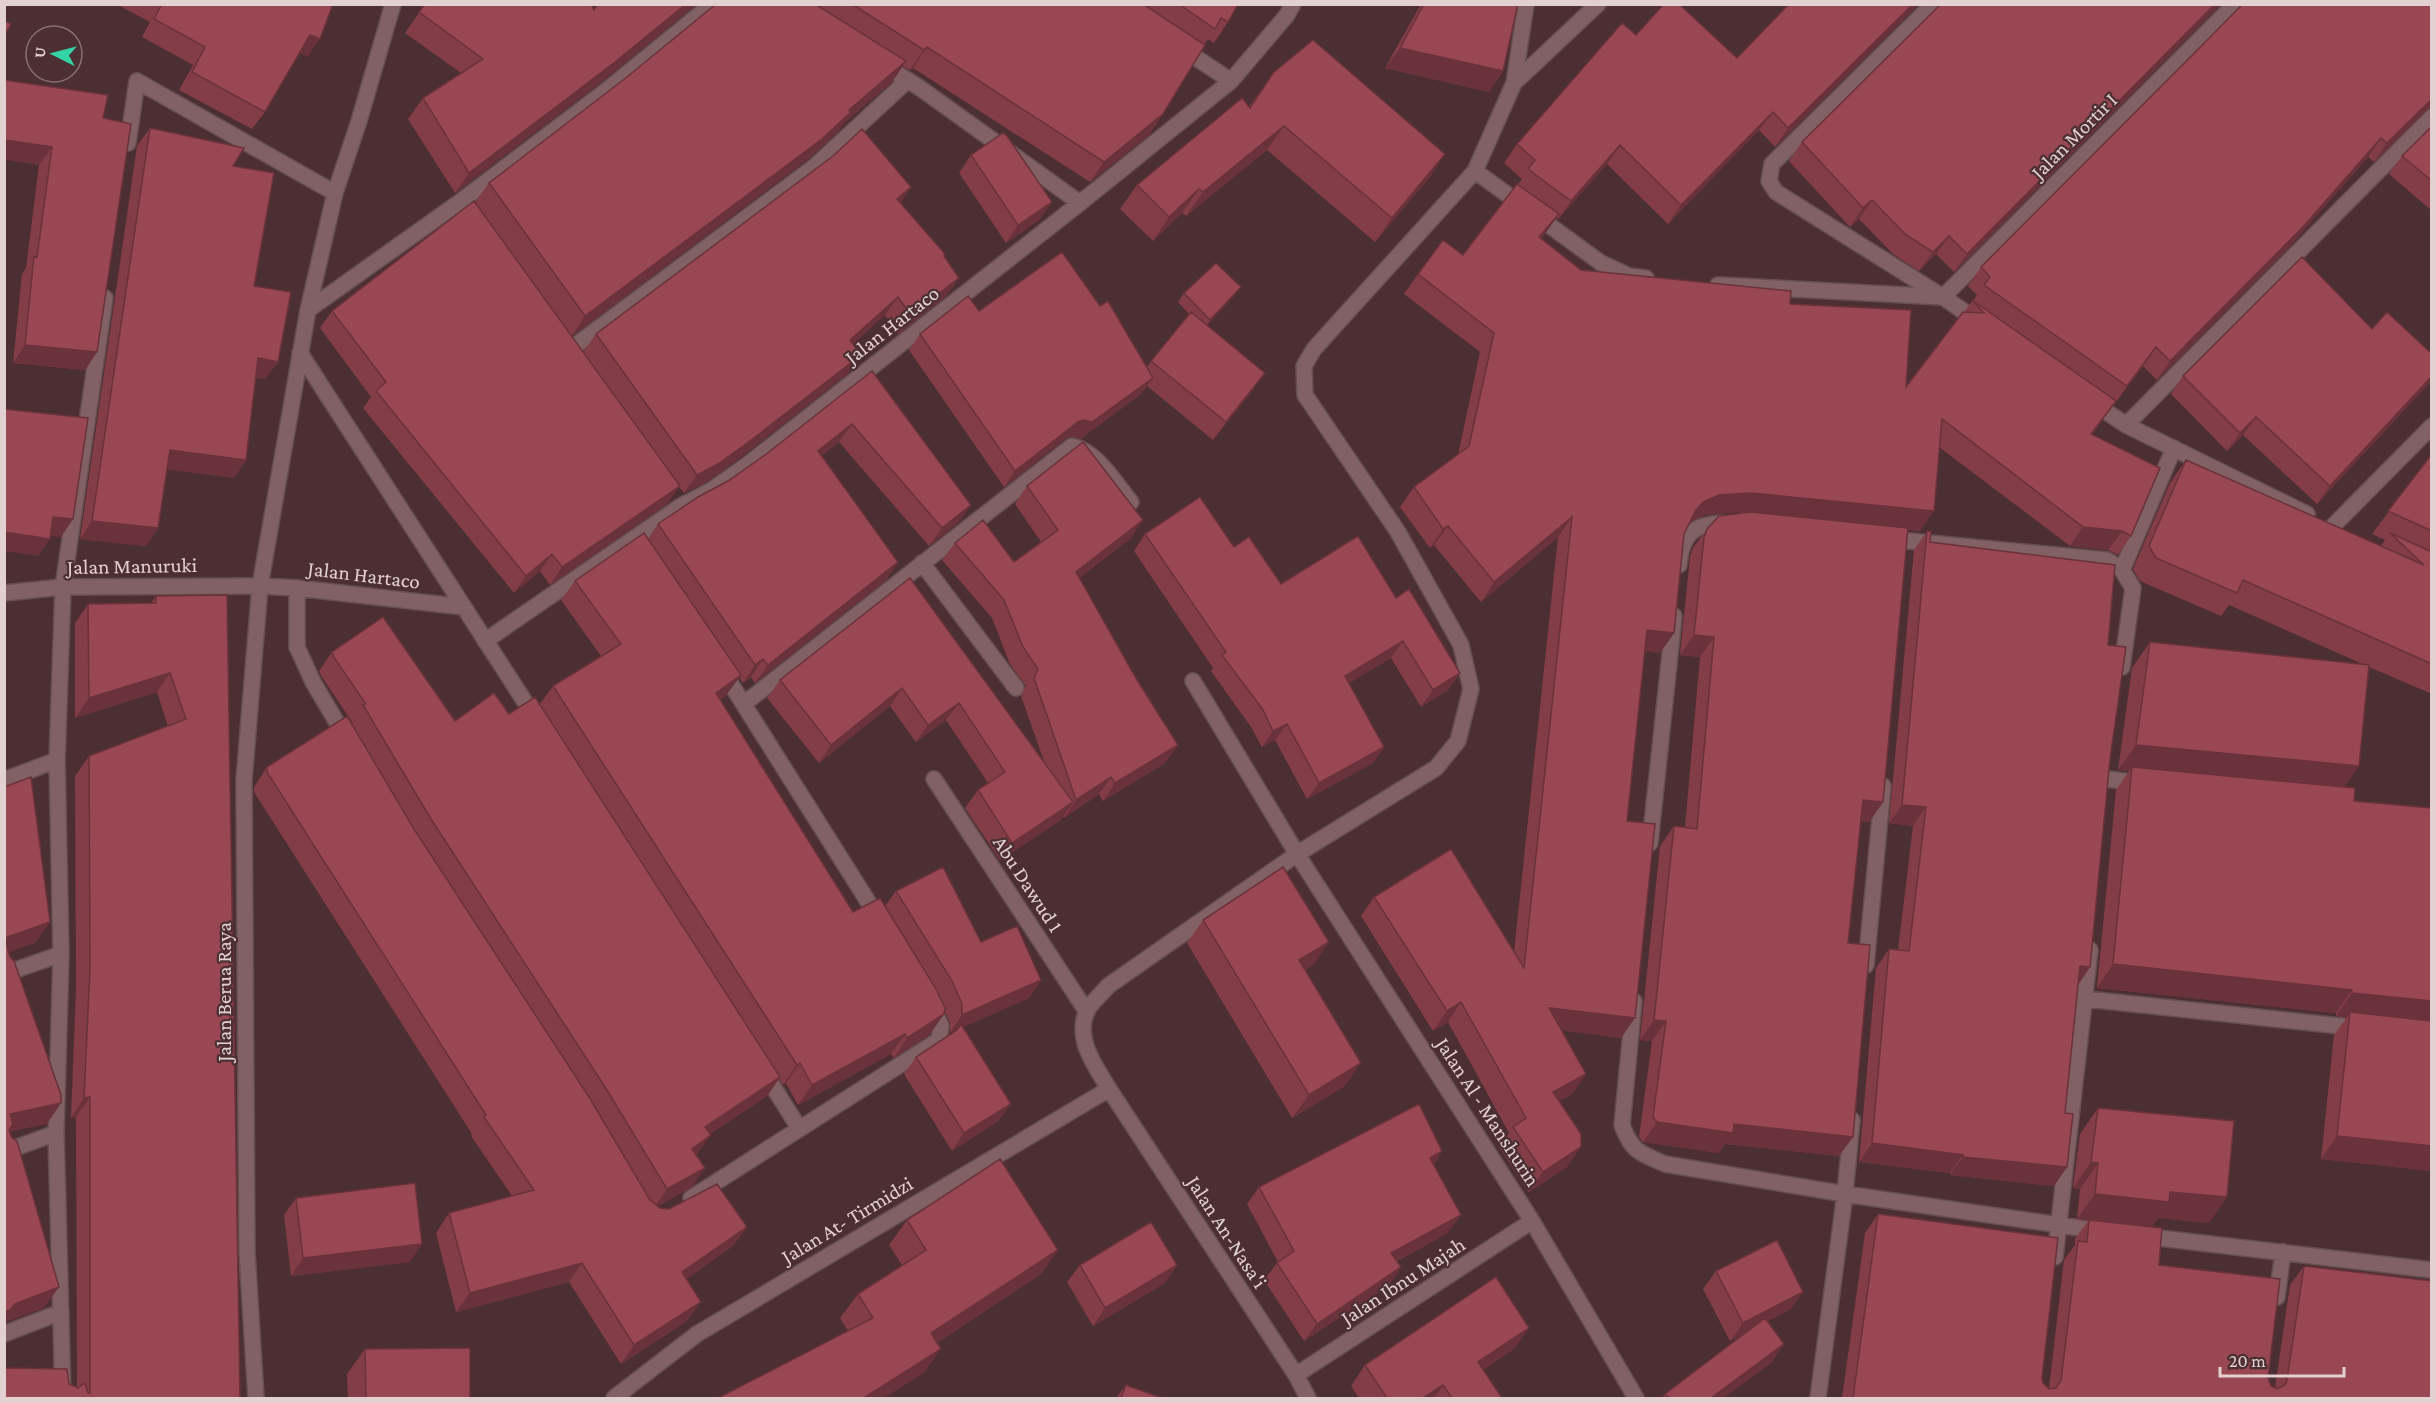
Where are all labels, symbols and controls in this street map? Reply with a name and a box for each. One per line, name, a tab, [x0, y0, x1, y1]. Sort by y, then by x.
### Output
north arrow	[24, 24, 84, 84]
text: U	[31, 46, 49, 59]
street label: Jalan Mortir I	[2025, 88, 2122, 185]
street label: Jalan Hartaco	[839, 281, 944, 370]
street label: Jalan Manuruki	[65, 553, 198, 579]
street label: Jalan Hartaco	[304, 556, 422, 594]
street label: Abu Dawud 1	[988, 831, 1068, 937]
street label: Jalan Berua Raya	[212, 922, 236, 1064]
street label: Jalan Al - Manshurin	[1430, 1031, 1545, 1191]
street label: Jalan An-Nasa'i	[1181, 1170, 1272, 1293]
street label: Jalan At- Tirmidzi	[775, 1171, 917, 1270]
street label: Jalan Ibnu Majah	[1335, 1232, 1470, 1331]
scale bar	[2220, 1340, 2344, 1378]
text: 20 m	[2229, 1351, 2266, 1371]

